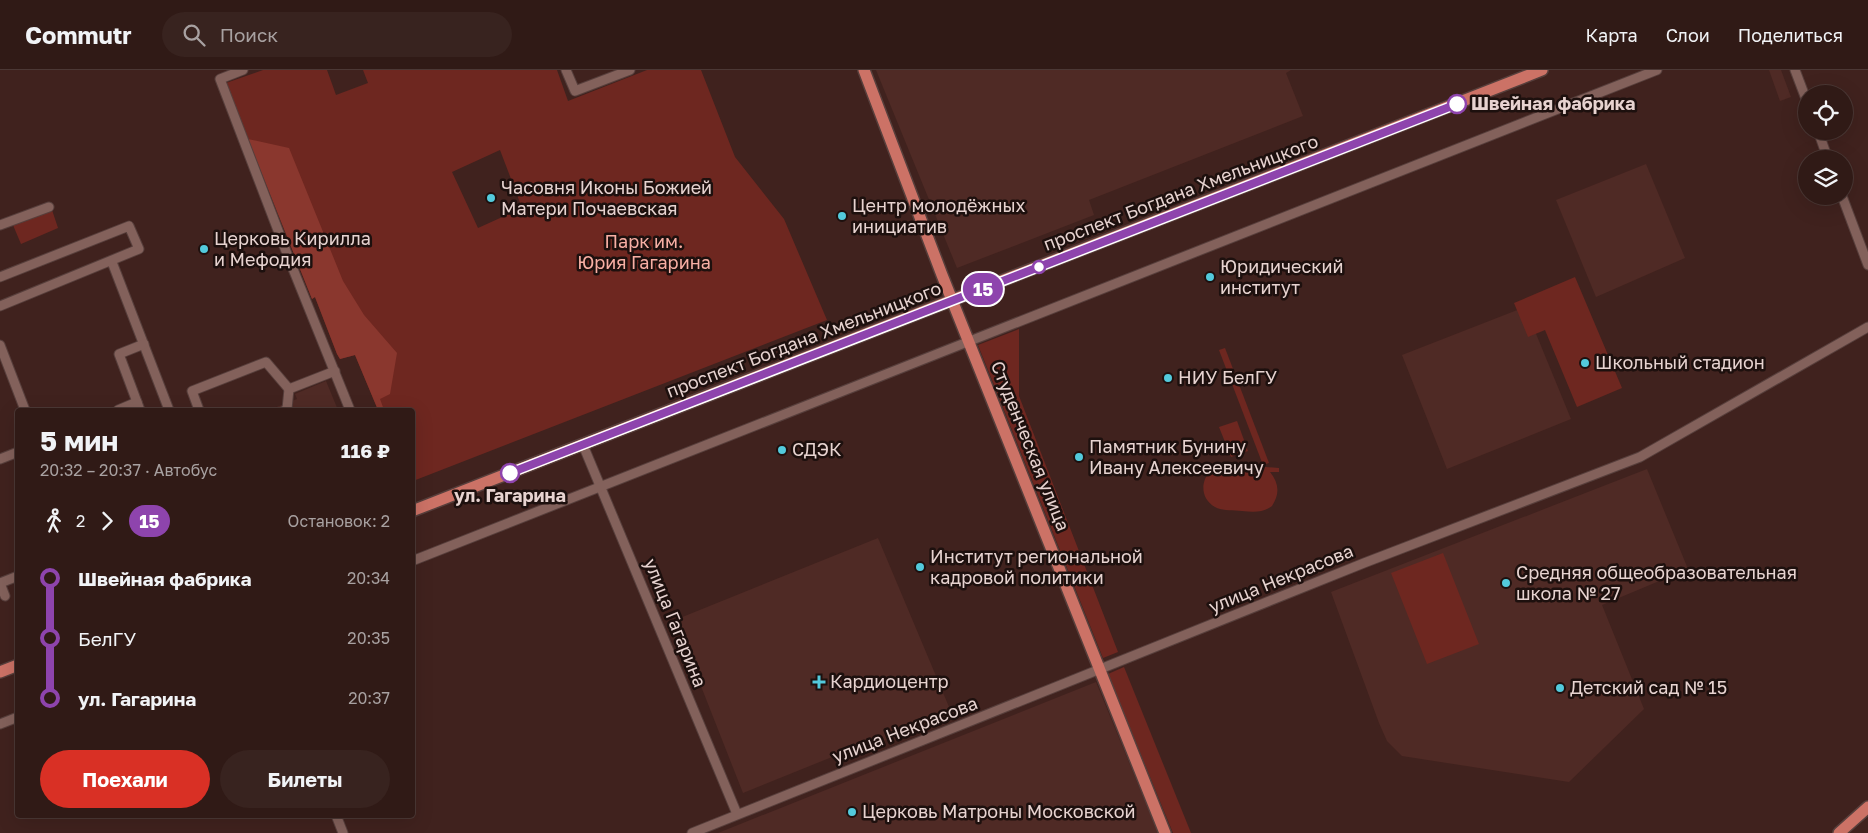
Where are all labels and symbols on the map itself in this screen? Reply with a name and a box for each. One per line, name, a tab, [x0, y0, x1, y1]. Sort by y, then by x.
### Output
place label: Швейная фабрика	[1471, 92, 1635, 114]
marker: Швейная фабрика	[1447, 94, 1467, 114]
street label: проспект Богдана Хмельницкого	[1040, 129, 1321, 255]
place label: Часовня Иконы Божией Матери Почаевская	[501, 176, 712, 219]
marker: Часовня Иконы Божией Матери Почаевская	[485, 192, 497, 204]
place label: Центр молодёжных инициатив	[852, 194, 1026, 237]
marker: Центр молодёжных инициатив	[836, 210, 848, 222]
place label: Церковь Кирилла и Мефодия	[214, 227, 371, 270]
park label: Парк им. Юрия Гагарина	[577, 230, 711, 273]
marker: Церковь Кирилла и Мефодия	[198, 243, 210, 255]
place label: Юридический институт	[1220, 255, 1344, 298]
unlabelled marker	[1032, 260, 1046, 274]
marker: Юридический институт	[1204, 271, 1216, 283]
line badge: 15	[960, 273, 1006, 305]
street label: проспект Богдана Хмельницкого	[663, 276, 944, 402]
place label: Школьный стадион	[1595, 351, 1765, 373]
street label: Студенческая улица	[987, 357, 1075, 534]
marker: Школьный стадион	[1579, 357, 1591, 369]
place label: НИУ БелГУ	[1178, 366, 1277, 388]
marker: НИУ БелГУ	[1162, 372, 1174, 384]
place label: Памятник Бунину Ивану Алексеевичу	[1089, 435, 1264, 478]
place label: СДЭК	[792, 438, 842, 460]
marker: СДЭК	[776, 444, 788, 456]
marker: Памятник Бунину Ивану Алексеевичу	[1073, 451, 1085, 463]
marker: ул. Гагарина	[500, 463, 520, 483]
place label: ул. Гагарина	[454, 484, 566, 506]
street label: улица Некрасова	[1205, 539, 1356, 617]
place label: Институт региональной кадровой политики	[930, 545, 1143, 588]
street label: улица Гагарина	[640, 555, 712, 690]
marker: Институт региональной кадровой политики	[914, 561, 926, 573]
place label: Средняя общеобразовательная школа № 27	[1516, 561, 1797, 604]
marker: Средняя общеобразовательная школа № 27	[1500, 577, 1512, 589]
place label: Кардиоцентр	[830, 670, 949, 692]
marker: Кардиоцентр	[812, 675, 826, 689]
place label: Детский сад № 15	[1570, 676, 1727, 698]
marker: Детский сад № 15	[1554, 682, 1566, 694]
street label: улица Некрасова	[829, 691, 980, 767]
place label: Церковь Матроны Московской	[862, 800, 1135, 822]
marker: Церковь Матроны Московской	[846, 806, 858, 818]

